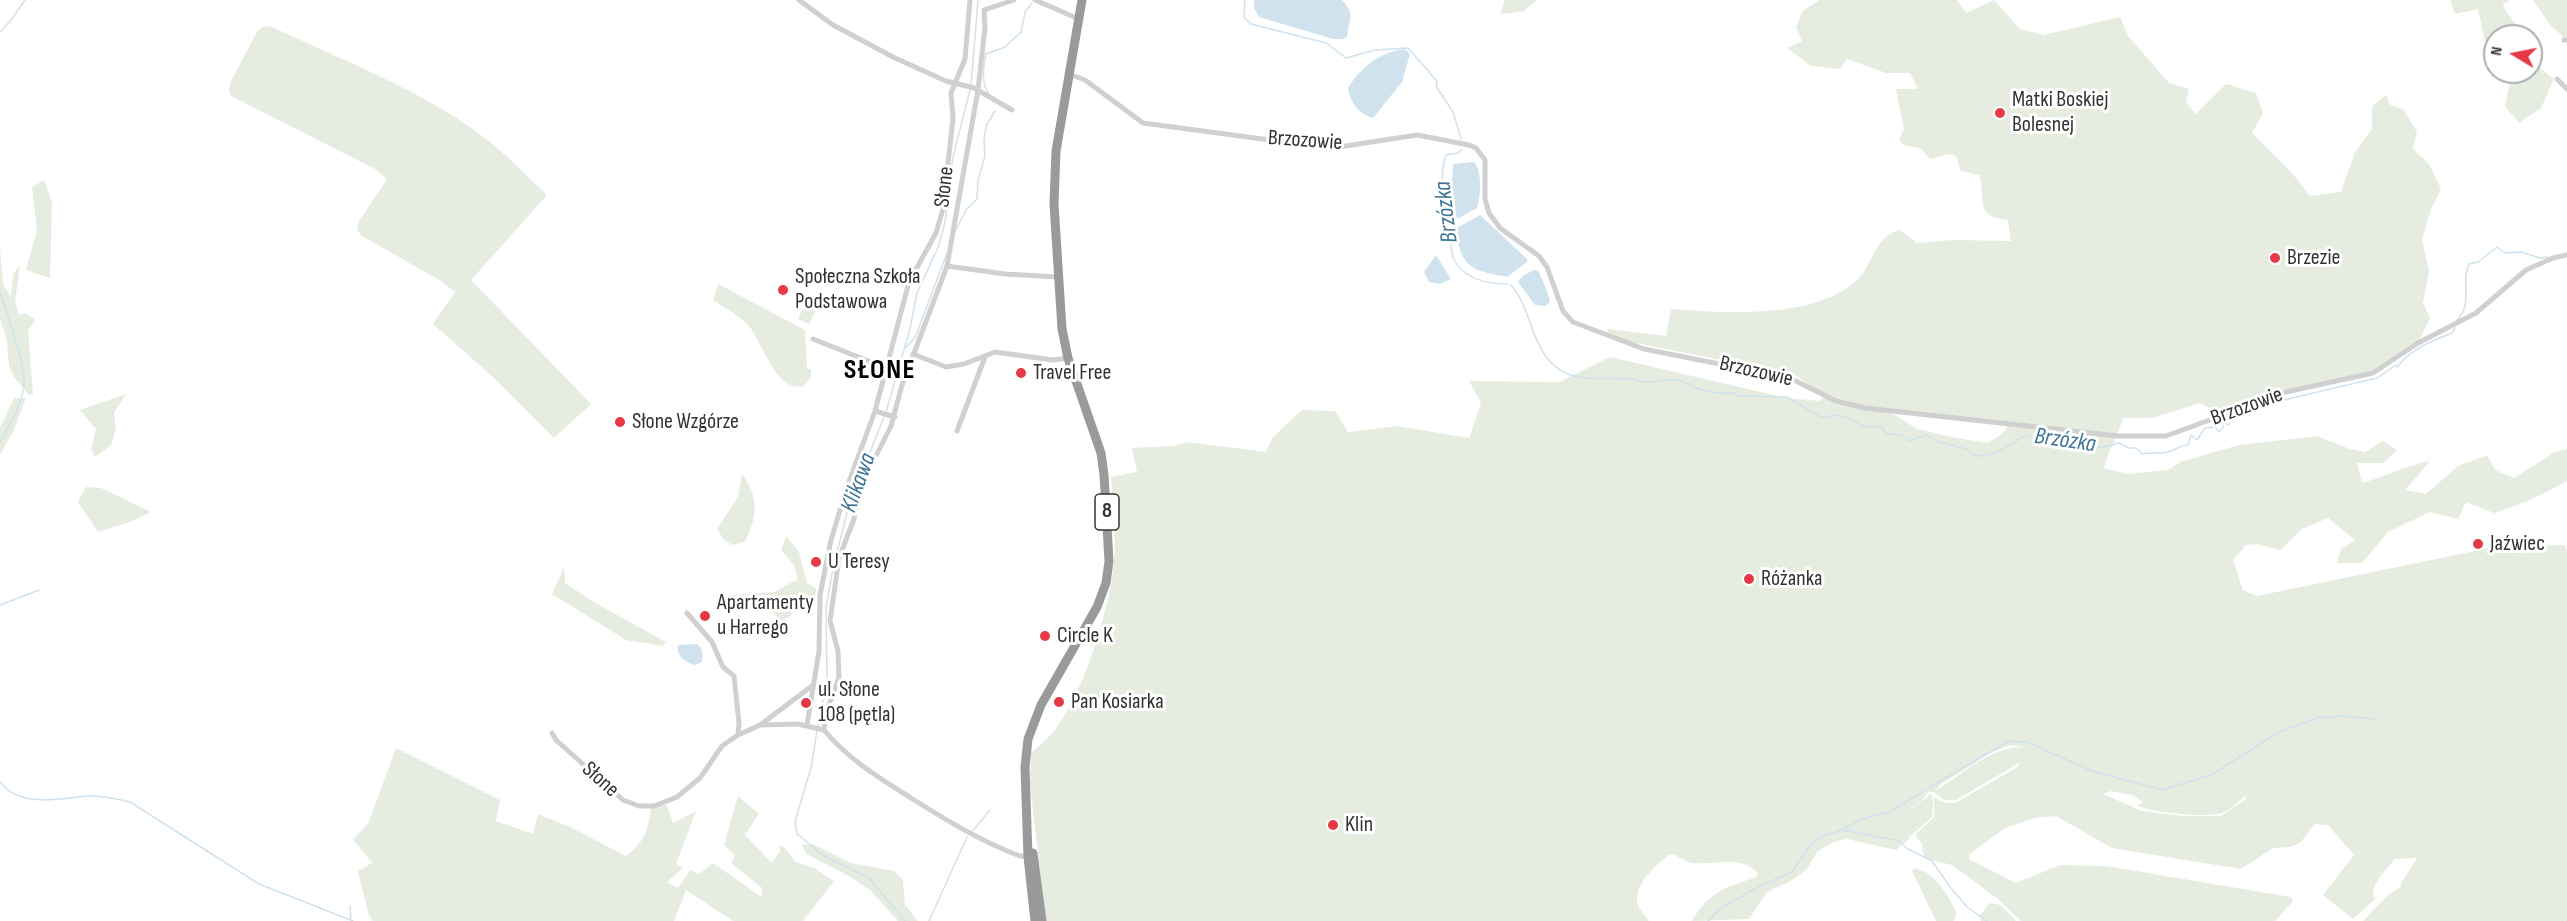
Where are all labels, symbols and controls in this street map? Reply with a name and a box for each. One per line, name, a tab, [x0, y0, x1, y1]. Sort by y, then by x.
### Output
north arrow	[2483, 24, 2543, 84]
text: N	[2487, 45, 2507, 57]
place label: Matki Boskiej Bolesnej	[2012, 87, 2108, 138]
marker: Matki Boskiej Bolesnej	[1993, 106, 2007, 120]
street label: Brzozowie	[1267, 125, 1343, 157]
street label: Słone	[930, 165, 960, 209]
water label: Brzózka	[1429, 180, 1465, 244]
place label: Brzezie	[2287, 245, 2340, 271]
marker: Brzezie	[2268, 251, 2282, 265]
place label: Społeczna Szkoła Podstawowa	[795, 264, 921, 316]
marker: Społeczna Szkoła Podstawowa	[776, 283, 790, 297]
street label: Brzozowie	[1717, 351, 1795, 393]
district label: SŁONE	[844, 354, 916, 388]
place label: Travel Free	[1033, 360, 1111, 386]
marker: Travel Free	[1014, 366, 1028, 380]
street label: Brzozowie	[2207, 382, 2287, 432]
place label: Słone Wzgórze	[632, 409, 739, 435]
marker: Słone Wzgórze	[613, 415, 627, 429]
water label: Brzózka	[2032, 422, 2098, 460]
water label: Klikawa	[835, 449, 883, 517]
road number: 8	[1095, 494, 1119, 530]
place label: Jaźwiec	[2490, 531, 2545, 557]
marker: Jaźwiec	[2471, 537, 2485, 551]
place label: U Teresy	[828, 549, 890, 575]
marker: U Teresy	[809, 555, 823, 569]
place label: Różanka	[1761, 566, 1823, 592]
marker: Różanka	[1742, 572, 1756, 586]
place label: Apartamenty u Harrego	[717, 590, 814, 642]
marker: Apartamenty u Harrego	[698, 609, 712, 623]
place label: Circle K	[1057, 623, 1113, 649]
marker: Circle K	[1038, 629, 1052, 643]
place label: ul. Słone 108 (pętla)	[818, 677, 895, 728]
place label: Pan Kosiarka	[1071, 689, 1164, 715]
marker: Pan Kosiarka	[1052, 695, 1066, 709]
marker: ul. Słone 108 (pętla)	[799, 696, 813, 710]
street label: Słone	[576, 757, 624, 803]
place label: Klin	[1345, 812, 1373, 838]
marker: Klin	[1326, 818, 1340, 832]

